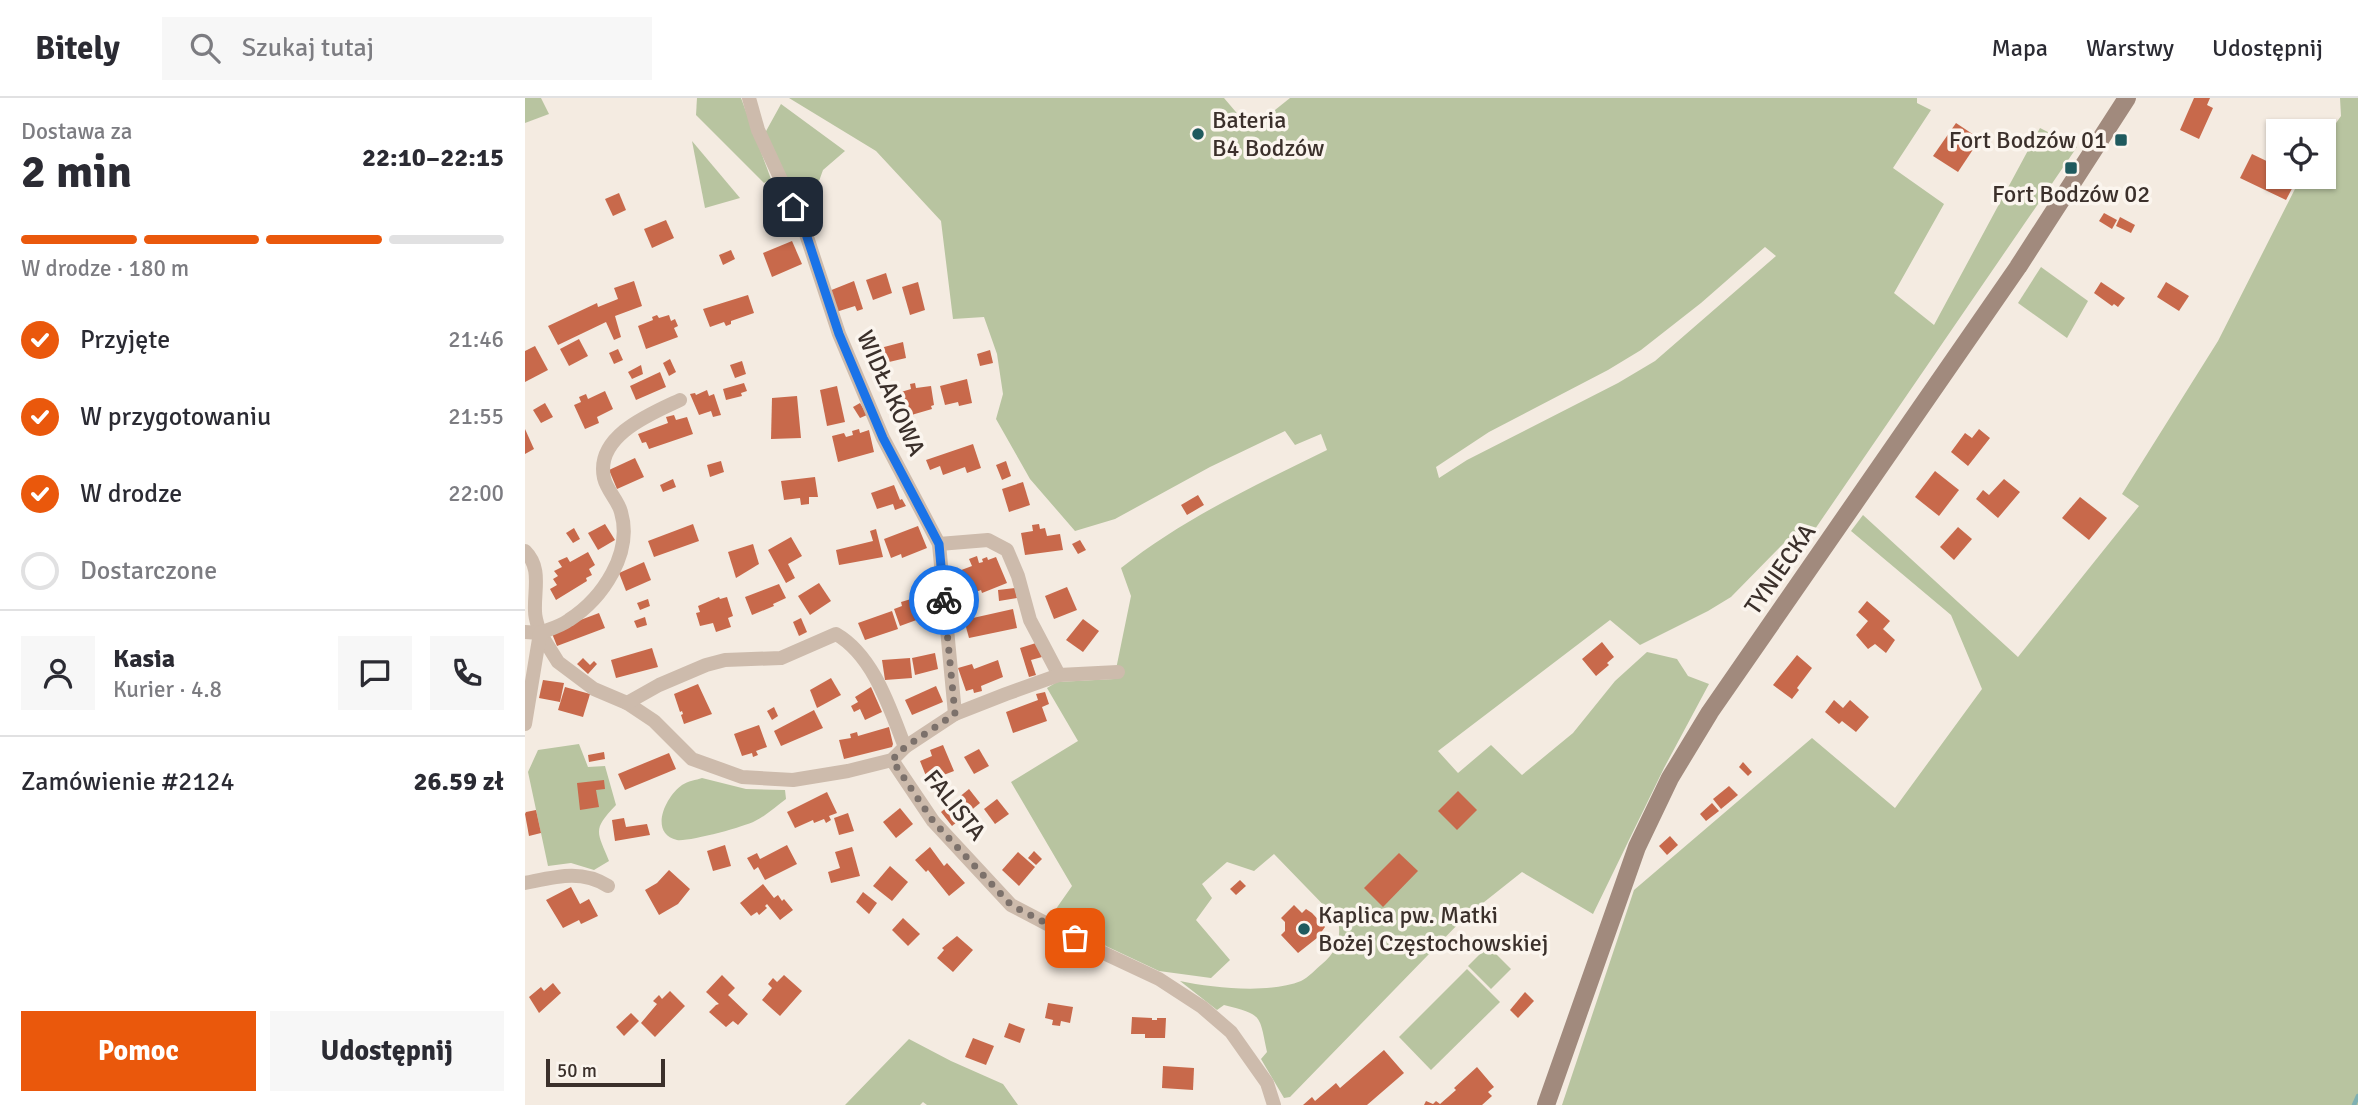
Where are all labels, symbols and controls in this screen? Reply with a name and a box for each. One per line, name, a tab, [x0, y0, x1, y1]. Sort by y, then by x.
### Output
search box	[162, 17, 652, 80]
text: Bitely	[35, 28, 120, 69]
icon: search	[186, 29, 224, 67]
text: Szukaj tutaj	[242, 32, 374, 64]
text: Mapa	[1991, 33, 2048, 63]
text: Warstwy	[2086, 33, 2174, 63]
text: Udostępnij	[2212, 33, 2323, 63]
place label: Bateria B4 Bodzów	[1212, 105, 1324, 163]
text: Dostawa za	[21, 117, 132, 146]
map controls	[2266, 119, 2336, 189]
button: locate	[2266, 119, 2336, 189]
place label: Fort Bodzów 01	[1949, 125, 2107, 155]
marker: Bateria B4 Bodzów	[1190, 126, 1206, 142]
marker: Fort Bodzów 01	[2113, 132, 2129, 148]
text: 22:10–22:15	[362, 142, 504, 174]
text: 2 min	[21, 144, 132, 200]
marker: Fort Bodzów 02	[2063, 160, 2079, 176]
pin	[763, 177, 823, 237]
place label: Fort Bodzów 02	[1992, 179, 2150, 209]
icon: home	[774, 188, 812, 226]
text: W drodze · 180 m	[21, 254, 189, 283]
icon: check	[21, 321, 59, 359]
text: Przyjęte	[80, 324, 170, 356]
text: 21:46	[448, 325, 504, 354]
street label: WIDŁAKOWA	[850, 326, 932, 461]
icon: check	[21, 398, 59, 436]
text: W przygotowaniu	[80, 401, 271, 433]
text: 21:55	[448, 402, 504, 431]
icon: check	[21, 475, 59, 513]
text: W drodze	[80, 478, 182, 510]
text: 22:00	[448, 479, 504, 508]
street label: TYNIECKA	[1738, 517, 1822, 620]
text: Dostarczone	[80, 555, 217, 587]
courier	[909, 565, 979, 635]
icon: bike	[925, 581, 963, 619]
button: person	[21, 636, 95, 710]
button: chat	[338, 636, 412, 710]
button: phone	[430, 636, 504, 710]
text: Kasia	[113, 643, 175, 675]
text: Kurier · 4.8	[113, 675, 222, 704]
street label: FALISTA	[917, 763, 993, 847]
text: Zamówienie #2124	[21, 766, 234, 798]
text: 26.59 zł	[413, 766, 504, 798]
place label: Kaplica pw. Matki Bożej Częstochowskiej	[1318, 900, 1549, 958]
pin	[1045, 908, 1105, 968]
icon: bag	[1056, 919, 1094, 957]
marker: Kaplica pw. Matki Bożej Częstochowskiej	[1296, 921, 1312, 937]
button: Pomoc	[21, 1011, 256, 1091]
button: Udostępnij	[270, 1011, 504, 1091]
scale bar	[546, 1056, 665, 1088]
text: 50 m	[557, 1059, 597, 1083]

